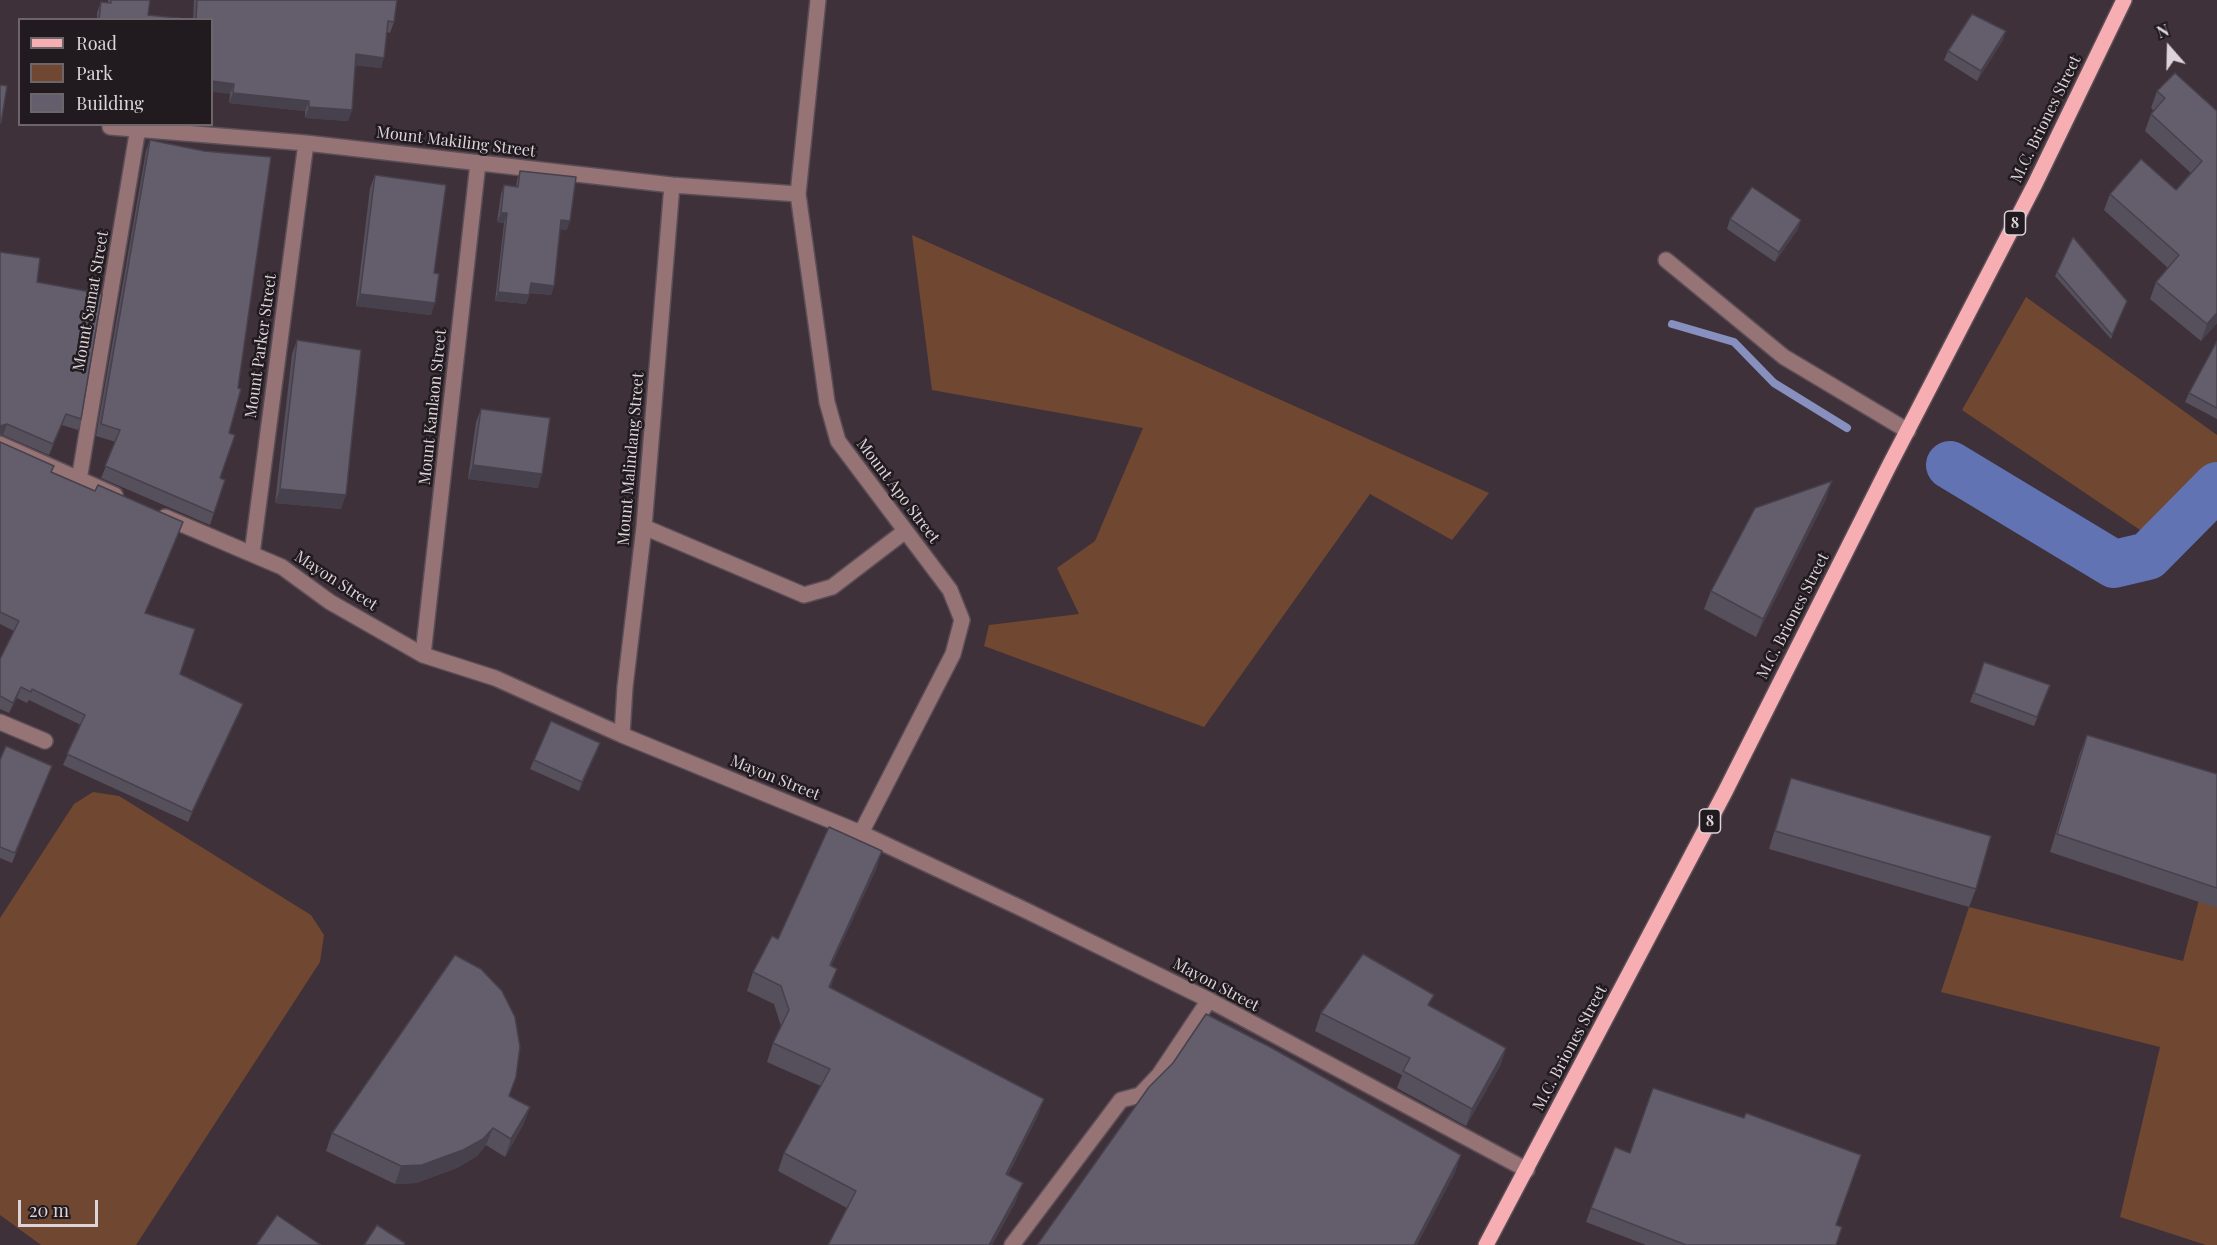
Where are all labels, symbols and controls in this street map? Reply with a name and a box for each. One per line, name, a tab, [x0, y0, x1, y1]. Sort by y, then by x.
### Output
legend	[18, 18, 213, 126]
north arrow	[2139, 18, 2199, 78]
text: N	[2154, 19, 2172, 42]
text: Road	[76, 31, 117, 55]
street label: M.C. Briones Street	[2007, 52, 2085, 186]
text: Park	[76, 61, 113, 85]
text: Building	[76, 91, 144, 115]
street label: Mount Makiling Street	[375, 123, 537, 161]
road number: 8	[2004, 211, 2026, 235]
street label: Mount Samat Street	[69, 229, 113, 373]
street label: Mount Parker Street	[241, 273, 281, 419]
street label: Mount Kanlaon Street	[415, 328, 451, 486]
street label: Mount Malindang Street	[614, 372, 648, 546]
street label: Mount Apo Street	[852, 435, 944, 547]
street label: Mayon Street	[291, 547, 381, 615]
street label: M.C. Briones Street	[1753, 550, 1833, 682]
street label: Mayon Street	[727, 751, 823, 805]
road number: 8	[1700, 809, 1720, 833]
street label: Mayon Street	[1170, 954, 1262, 1016]
street label: M.C. Briones Street	[1529, 982, 1611, 1114]
scale bar	[21, 1188, 100, 1226]
text: 20 m	[29, 1198, 69, 1222]

